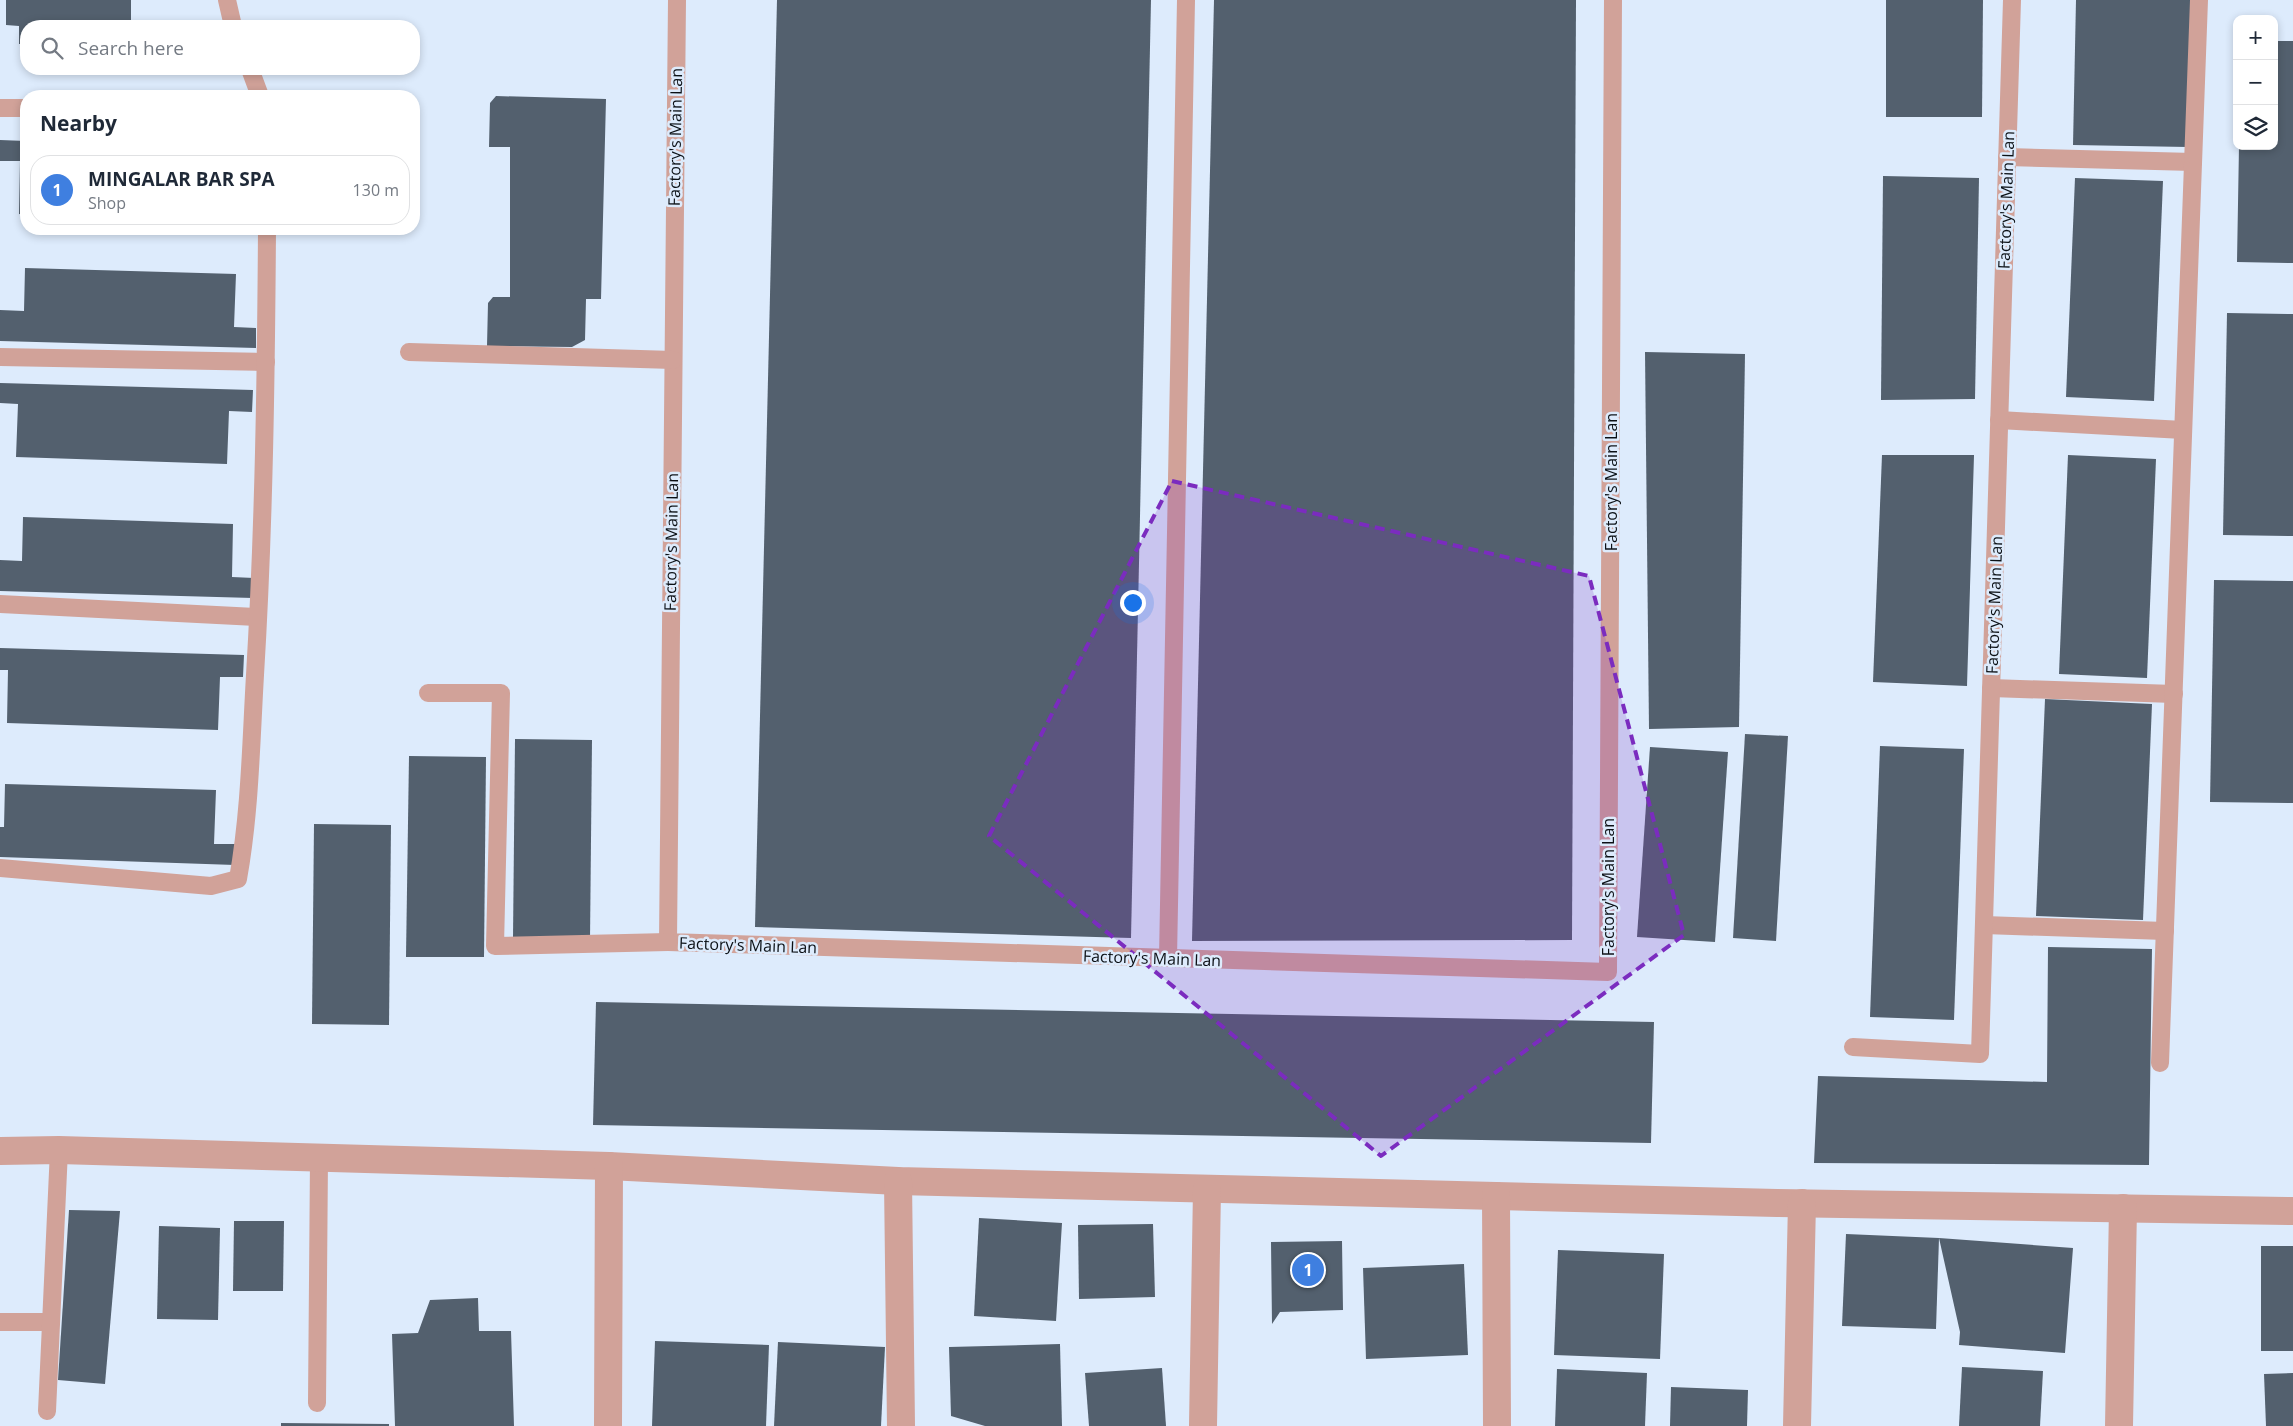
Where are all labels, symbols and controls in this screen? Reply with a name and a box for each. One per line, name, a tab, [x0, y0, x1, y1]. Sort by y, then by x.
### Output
map controls	[2233, 15, 2278, 150]
button: +	[2233, 15, 2278, 60]
search box	[20, 20, 420, 75]
icon: search	[38, 34, 66, 62]
text: Search here	[78, 35, 184, 61]
button: −	[2233, 60, 2278, 105]
street label: Factory's Main Lan	[663, 68, 687, 206]
button: layers	[2233, 105, 2278, 150]
text: Nearby	[40, 109, 117, 137]
street label: Factory's Main Lan	[1993, 130, 2019, 270]
text: MINGALAR BAR SPA	[88, 166, 275, 192]
text: 1	[52, 179, 62, 201]
text: 130 m	[353, 179, 399, 201]
text: Shop	[88, 192, 126, 214]
street label: Factory's Main Lan	[1600, 413, 1622, 551]
street label: Factory's Main Lan	[659, 473, 683, 611]
street label: Factory's Main Lan	[1981, 535, 2007, 675]
your location	[1120, 590, 1146, 616]
street label: Factory's Main Lan	[1597, 818, 1619, 956]
street label: Factory's Main Lan	[678, 932, 818, 958]
street label: Factory's Main Lan	[1082, 945, 1222, 971]
pin: 1	[1292, 1251, 1324, 1289]

